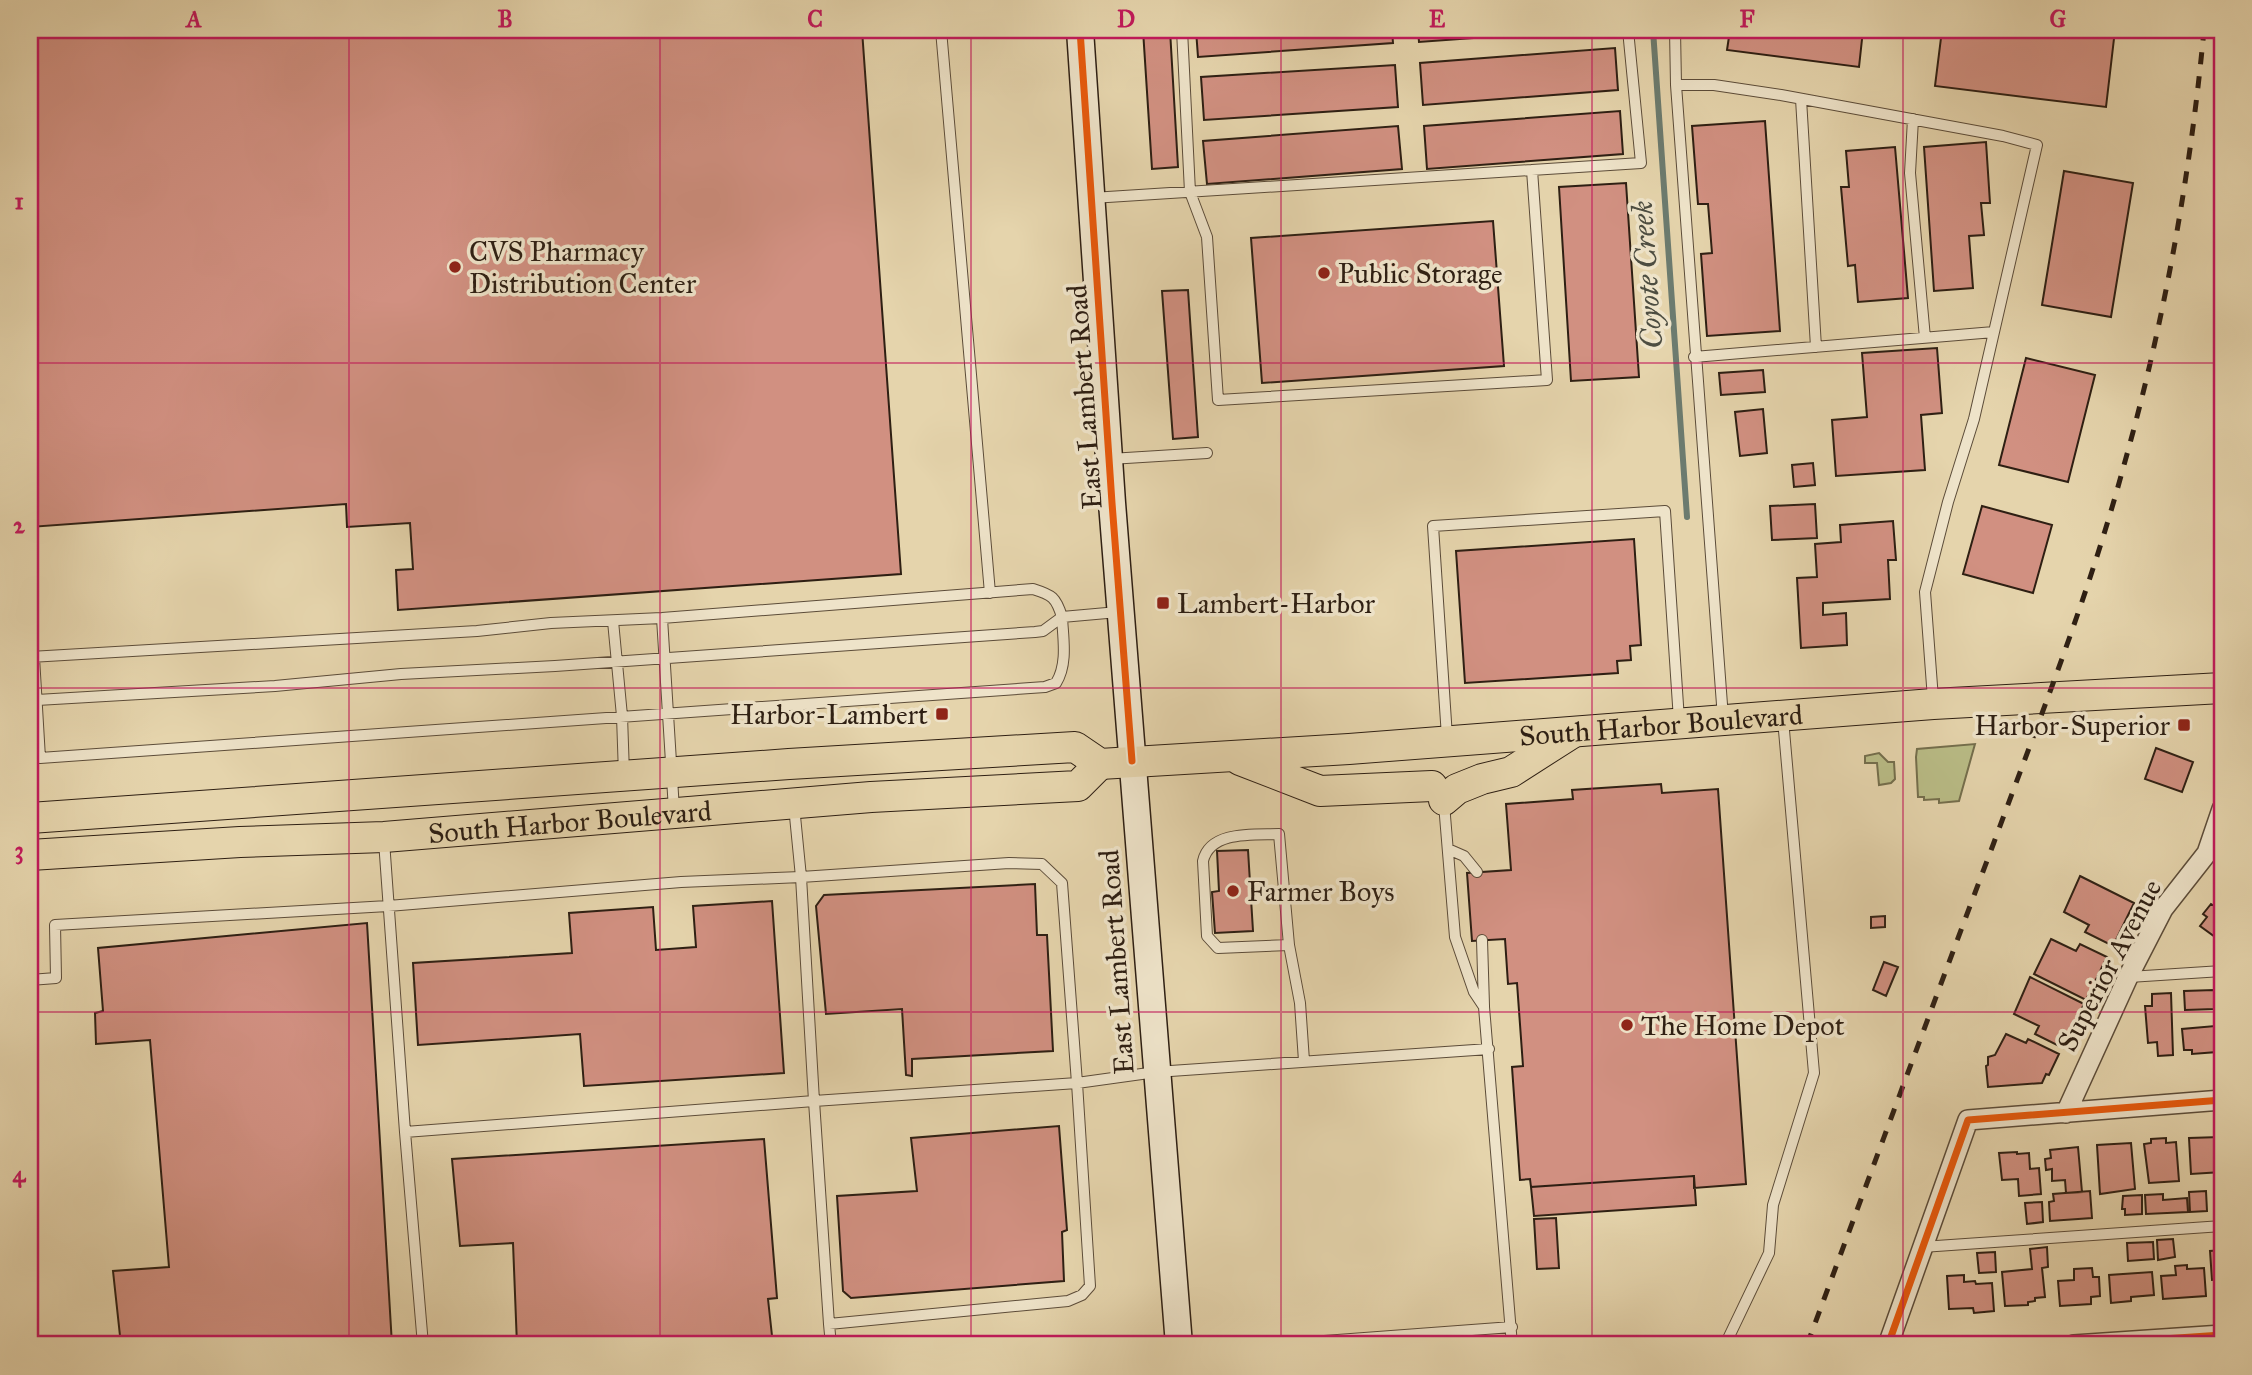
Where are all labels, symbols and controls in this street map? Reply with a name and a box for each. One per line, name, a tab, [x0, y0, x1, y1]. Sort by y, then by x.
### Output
text: A	[184, 5, 202, 33]
text: B	[497, 5, 513, 33]
text: C	[807, 5, 823, 33]
text: D	[1117, 5, 1135, 33]
text: E	[1429, 5, 1446, 33]
text: F	[1739, 5, 1755, 33]
text: G	[2050, 5, 2067, 33]
text: 1	[14, 187, 24, 215]
water label: Coyote Creek	[1624, 200, 1670, 350]
place label: CVS Pharmacy Distribution Center	[469, 234, 697, 301]
place label: Public Storage	[1338, 256, 1503, 291]
marker: CVS Pharmacy Distribution Center	[447, 259, 463, 275]
marker: Public Storage	[1316, 265, 1332, 281]
street label: East Lambert Road	[1059, 283, 1110, 511]
text: 2	[13, 511, 25, 539]
place label: Lambert-Harbor	[1177, 586, 1375, 621]
marker: Lambert-Harbor	[1155, 595, 1171, 611]
place label: Harbor-Lambert	[730, 697, 928, 732]
street label: South Harbor Boulevard	[1518, 697, 1804, 754]
marker: Harbor-Lambert	[934, 706, 950, 722]
place label: Harbor-Superior	[1974, 708, 2170, 743]
marker: Harbor-Superior	[2176, 717, 2192, 733]
street label: South Harbor Boulevard	[427, 793, 713, 851]
text: 3	[14, 836, 24, 865]
street label: East Lambert Road	[1091, 848, 1142, 1076]
street label: Superior Avenue	[2049, 873, 2169, 1057]
place label: Farmer Boys	[1247, 874, 1395, 909]
marker: Farmer Boys	[1225, 883, 1241, 899]
place label: The Home Depot	[1641, 1008, 1845, 1043]
marker: The Home Depot	[1619, 1017, 1635, 1033]
text: 4	[13, 1160, 27, 1188]

